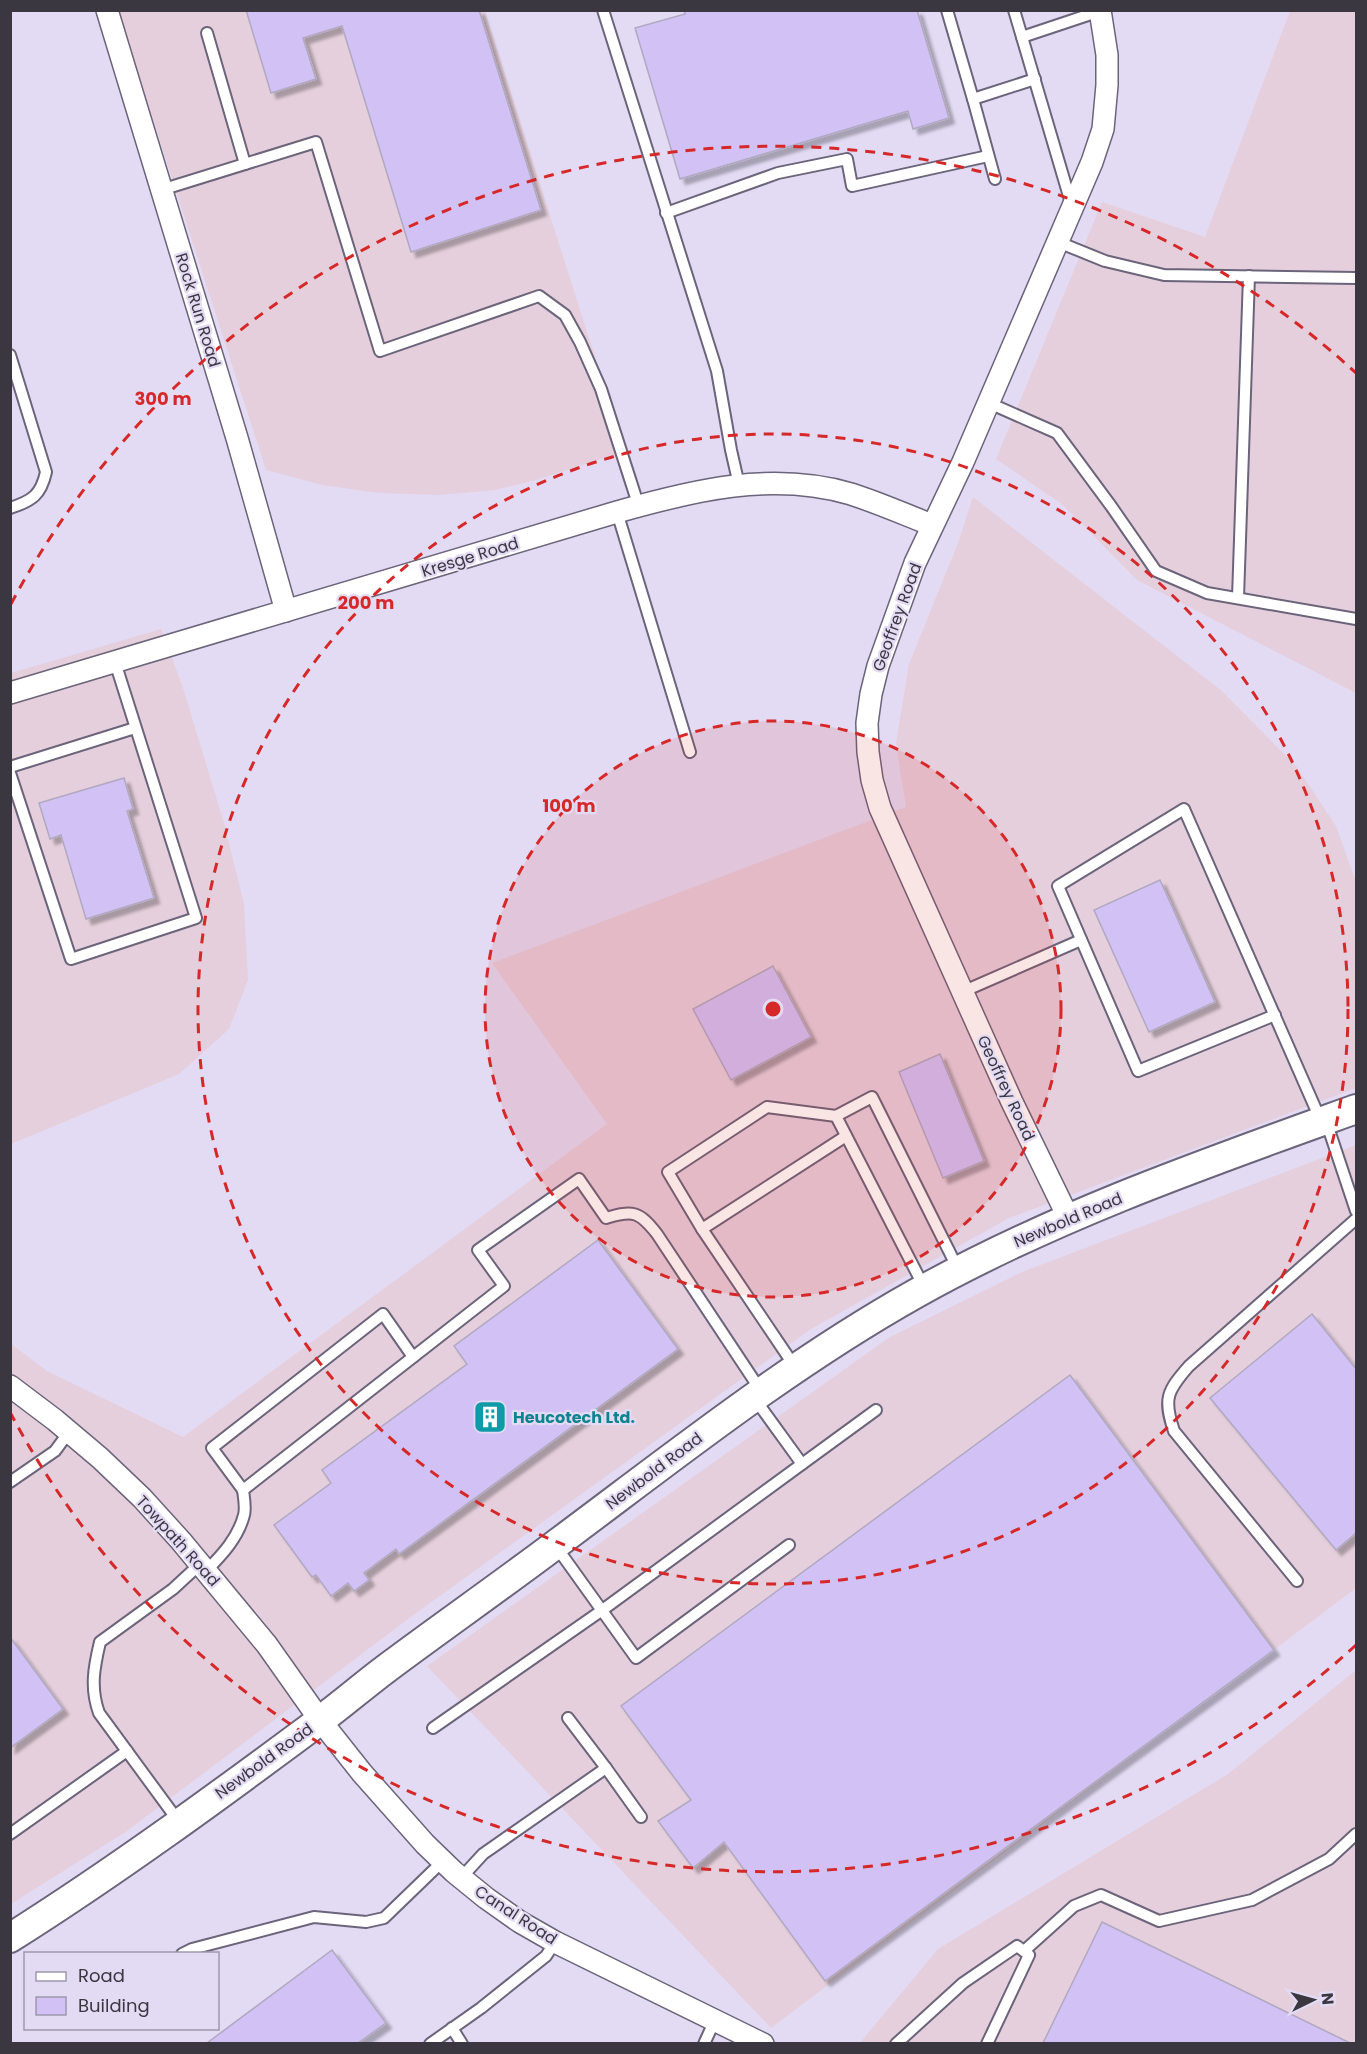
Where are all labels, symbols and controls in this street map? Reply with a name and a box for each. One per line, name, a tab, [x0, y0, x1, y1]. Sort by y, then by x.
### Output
street label: Rock Run Road	[170, 250, 226, 370]
text: 300 m	[134, 386, 192, 411]
street label: Kresge Road	[419, 531, 521, 583]
street label: Geoffrey Road	[867, 560, 927, 674]
text: 200 m	[338, 590, 394, 615]
text: 100 m	[542, 793, 596, 818]
centre of rings	[763, 999, 783, 1019]
street label: Geoffrey Road	[972, 1032, 1040, 1144]
street label: Newbold Road	[1010, 1187, 1126, 1253]
building icon: Heucotech Ltd.	[472, 1399, 508, 1435]
place label: Heucotech Ltd.	[513, 1406, 635, 1429]
street label: Newbold Road	[601, 1427, 707, 1515]
street label: Towpath Road	[131, 1490, 225, 1592]
street label: Newbold Road	[210, 1718, 318, 1804]
street label: Canal Road	[470, 1880, 562, 1950]
legend	[24, 1952, 219, 2030]
text: Road	[78, 1963, 125, 1988]
north arrow	[1283, 1970, 1343, 2030]
text: N	[1315, 1992, 1339, 2006]
text: Building	[78, 1993, 150, 2018]

